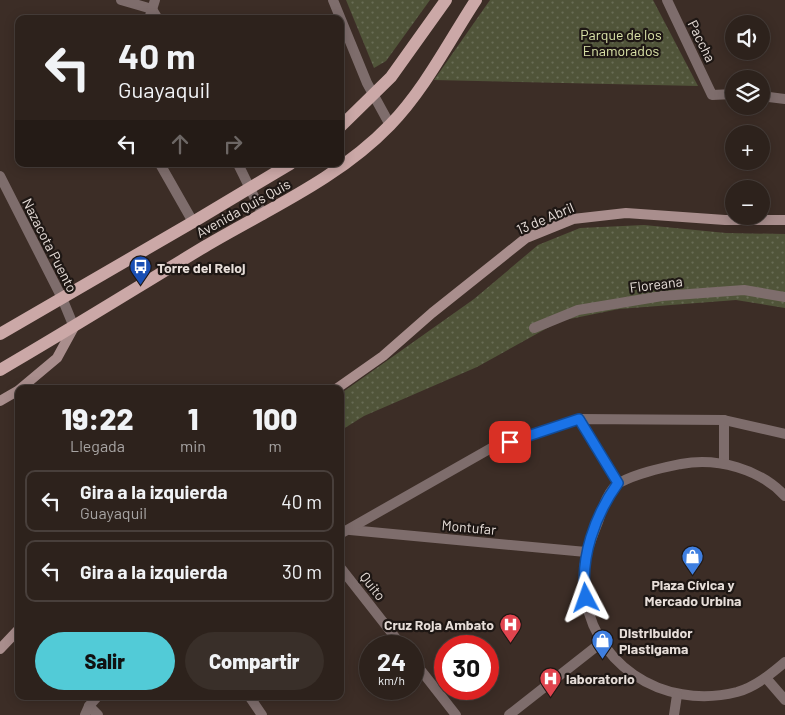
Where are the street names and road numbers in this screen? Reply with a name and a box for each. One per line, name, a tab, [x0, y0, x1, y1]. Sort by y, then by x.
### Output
street label: Paccha	[685, 17, 719, 65]
street label: Avenida Quis Quis	[193, 175, 293, 241]
street label: Nazacota Puento	[19, 195, 81, 295]
street label: 13 de Abril	[514, 198, 576, 238]
street label: Floreana	[629, 272, 683, 296]
street label: Montufar	[441, 516, 497, 538]
street label: Quito	[357, 568, 389, 604]

